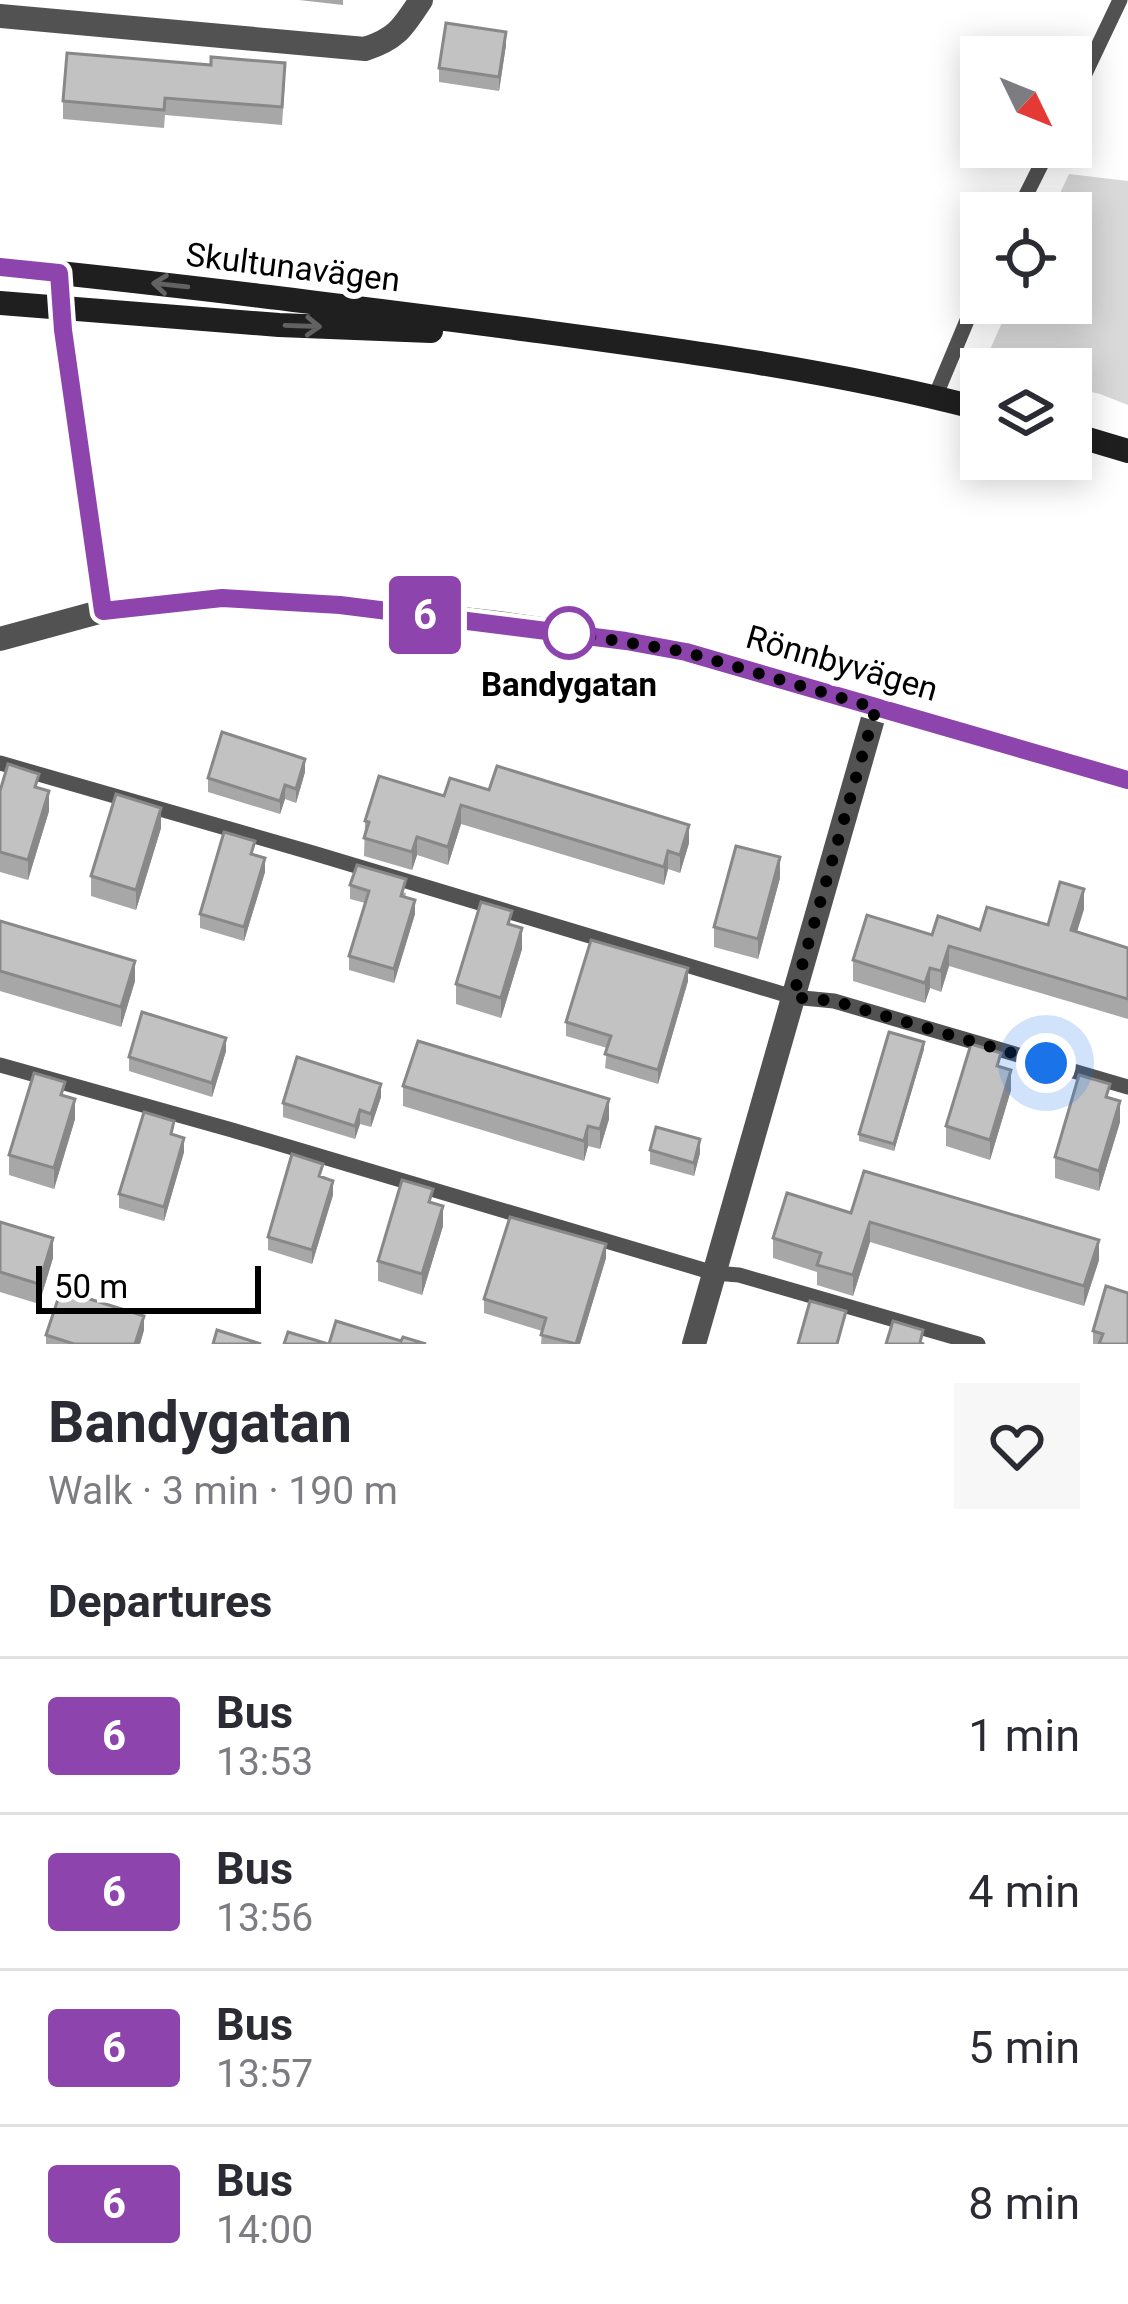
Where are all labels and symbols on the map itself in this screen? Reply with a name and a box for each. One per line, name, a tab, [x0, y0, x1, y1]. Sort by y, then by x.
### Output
north arrow	[960, 36, 1092, 168]
street label: Skultunavägen	[184, 235, 402, 299]
one-way arrow	[151, 273, 190, 295]
one-way arrow	[283, 315, 322, 338]
line badge: 6	[386, 576, 464, 654]
marker: Bandygatan	[544, 608, 594, 658]
street label: Rönnbyvägen	[742, 617, 942, 709]
place label: Bandygatan	[481, 665, 657, 704]
your location	[1016, 1033, 1076, 1093]
scale bar	[36, 1260, 261, 1313]

